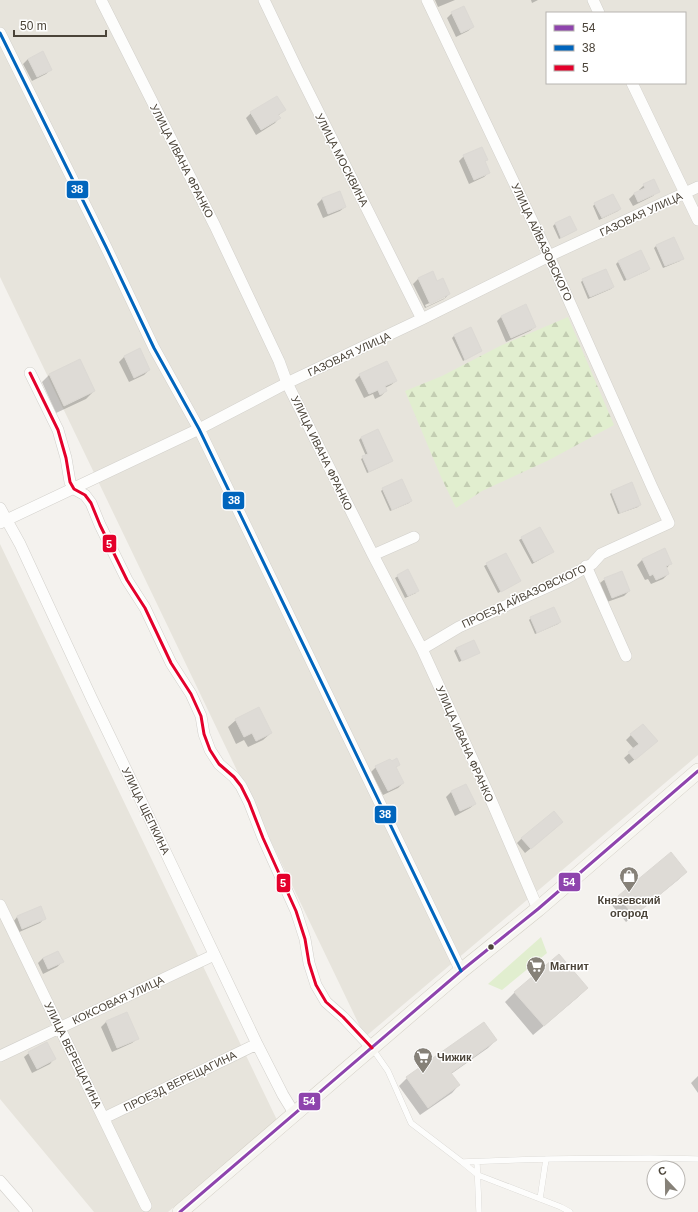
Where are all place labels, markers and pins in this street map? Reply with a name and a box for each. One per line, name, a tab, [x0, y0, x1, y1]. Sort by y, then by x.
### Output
shop icon: Князевский огород	[618, 865, 640, 893]
place label: Князевский огород	[598, 894, 660, 919]
unlabelled marker	[486, 942, 496, 952]
supermarket icon: Магнит	[525, 955, 547, 983]
place label: Магнит	[550, 960, 589, 972]
supermarket icon: Чижик	[412, 1046, 434, 1074]
place label: Чижик	[437, 1051, 472, 1063]

